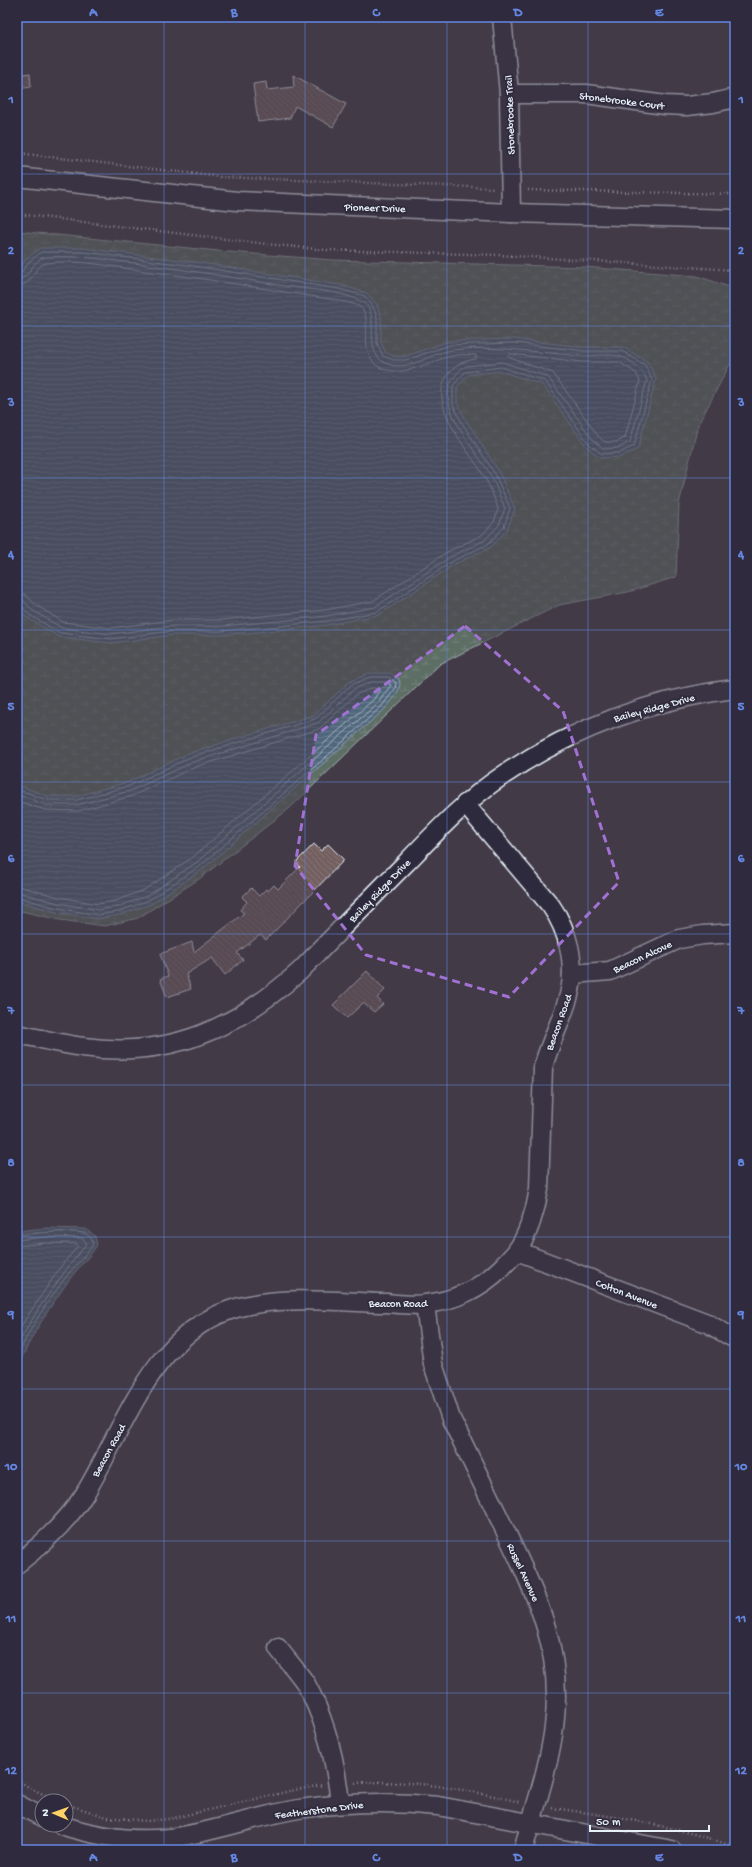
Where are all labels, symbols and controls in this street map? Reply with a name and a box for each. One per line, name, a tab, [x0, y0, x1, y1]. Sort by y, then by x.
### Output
text: A	[88, 6, 98, 21]
text: B	[230, 6, 239, 21]
text: C	[371, 6, 381, 21]
text: D	[513, 6, 523, 21]
text: E	[655, 6, 664, 21]
street label: Stonebrooke Trail	[504, 74, 518, 155]
street label: Stonebrooke Court	[578, 91, 667, 113]
text: 1	[7, 93, 14, 108]
text: 1	[737, 93, 744, 108]
street label: Pioneer Drive	[343, 202, 406, 216]
text: 2	[8, 244, 15, 259]
text: 2	[738, 244, 745, 259]
text: 3	[7, 396, 15, 411]
text: 3	[737, 396, 745, 411]
text: 4	[7, 548, 15, 563]
text: 4	[737, 548, 745, 563]
street label: Bailey Ridge Drive	[612, 692, 697, 726]
text: 5	[8, 700, 15, 715]
text: 5	[738, 700, 745, 715]
text: 6	[8, 852, 15, 867]
text: 6	[738, 852, 745, 867]
street label: Bailey Ridge Drive	[346, 857, 414, 926]
street label: Beacon Alcove	[611, 939, 674, 977]
street label: Beacon Road	[544, 992, 576, 1053]
text: 7	[7, 1004, 16, 1019]
text: 7	[737, 1004, 746, 1019]
text: 8	[7, 1156, 15, 1171]
text: 8	[737, 1156, 745, 1171]
street label: Colton Avenue	[594, 1278, 659, 1312]
street label: Beacon Road	[368, 1299, 429, 1311]
text: 9	[7, 1308, 15, 1323]
text: 9	[737, 1308, 745, 1323]
street label: Beacon Road	[90, 1421, 130, 1480]
text: 10	[4, 1460, 18, 1475]
text: 10	[734, 1460, 748, 1475]
street label: Russel Avenue	[503, 1542, 541, 1604]
text: 11	[5, 1612, 16, 1627]
text: 11	[735, 1612, 746, 1627]
text: 12	[4, 1764, 17, 1779]
text: 12	[734, 1764, 747, 1779]
north arrow	[34, 1793, 74, 1833]
street label: Featherstone Drive	[273, 1800, 365, 1822]
scale bar	[590, 1807, 709, 1833]
text: N	[40, 1809, 52, 1817]
text: 50 m	[596, 1816, 621, 1830]
text: A	[88, 1851, 98, 1866]
text: B	[230, 1851, 239, 1866]
text: C	[371, 1851, 381, 1866]
text: D	[513, 1851, 523, 1866]
text: E	[655, 1851, 664, 1866]

